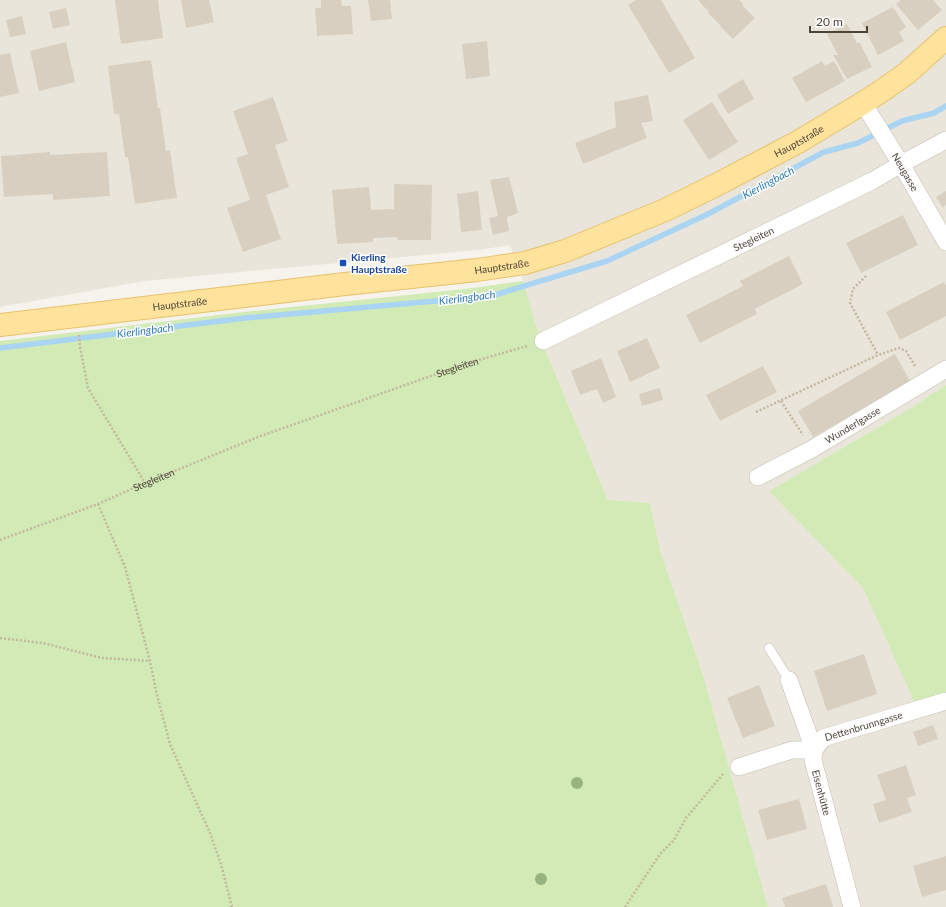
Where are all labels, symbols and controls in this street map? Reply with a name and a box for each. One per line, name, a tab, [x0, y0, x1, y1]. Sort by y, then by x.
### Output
scale bar	[810, 8, 867, 34]
text: 20 m	[816, 14, 843, 29]
street label: Hauptstraße	[772, 122, 826, 160]
street label: Neugasse	[890, 151, 921, 193]
water label: Kierlingbach	[740, 163, 796, 201]
street label: Stegleiten	[731, 224, 776, 254]
place label: Kierling Hauptstraße	[351, 251, 408, 275]
street label: Hauptstraße	[474, 256, 530, 276]
marker: Kierling Hauptstraße	[338, 258, 348, 268]
water label: Kierlingbach	[438, 287, 496, 307]
street label: Hauptstraße	[152, 294, 208, 313]
water label: Kierlingbach	[116, 320, 174, 340]
street label: Stegleiten	[434, 354, 480, 380]
street label: Wunderlgasse	[823, 404, 882, 446]
street label: Stegleiten	[131, 466, 176, 494]
street label: Dettenbrunngasse	[823, 708, 904, 743]
street label: Eisenhütte	[810, 768, 833, 817]

